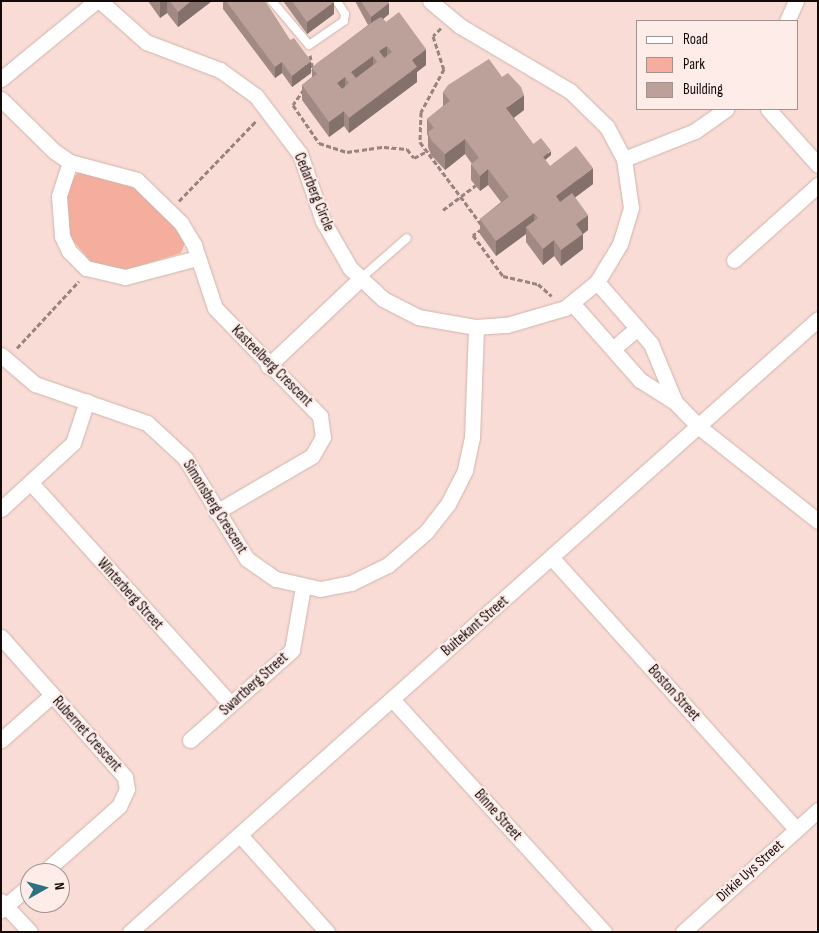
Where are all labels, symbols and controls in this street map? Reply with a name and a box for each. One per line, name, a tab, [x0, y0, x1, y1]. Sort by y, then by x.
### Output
legend	[636, 20, 799, 110]
text: Road	[683, 30, 708, 49]
text: Park	[683, 55, 705, 74]
text: Building	[683, 80, 723, 99]
street label: Cedarberg Circle	[290, 150, 338, 234]
street label: Kasteelberg Crescent	[228, 322, 316, 410]
street label: Simonsberg Crescent	[179, 457, 251, 557]
street label: Winterberg Street	[93, 555, 167, 633]
street label: Buitekant Street	[438, 592, 512, 660]
street label: Swartberg Street	[216, 649, 292, 719]
street label: Boston Street	[644, 661, 704, 725]
street label: Rubernet Crescent	[49, 693, 125, 775]
street label: Binne Street	[470, 786, 526, 844]
street label: Dirkie Uys Street	[713, 836, 787, 906]
north arrow	[20, 863, 70, 913]
text: N	[50, 881, 68, 891]

